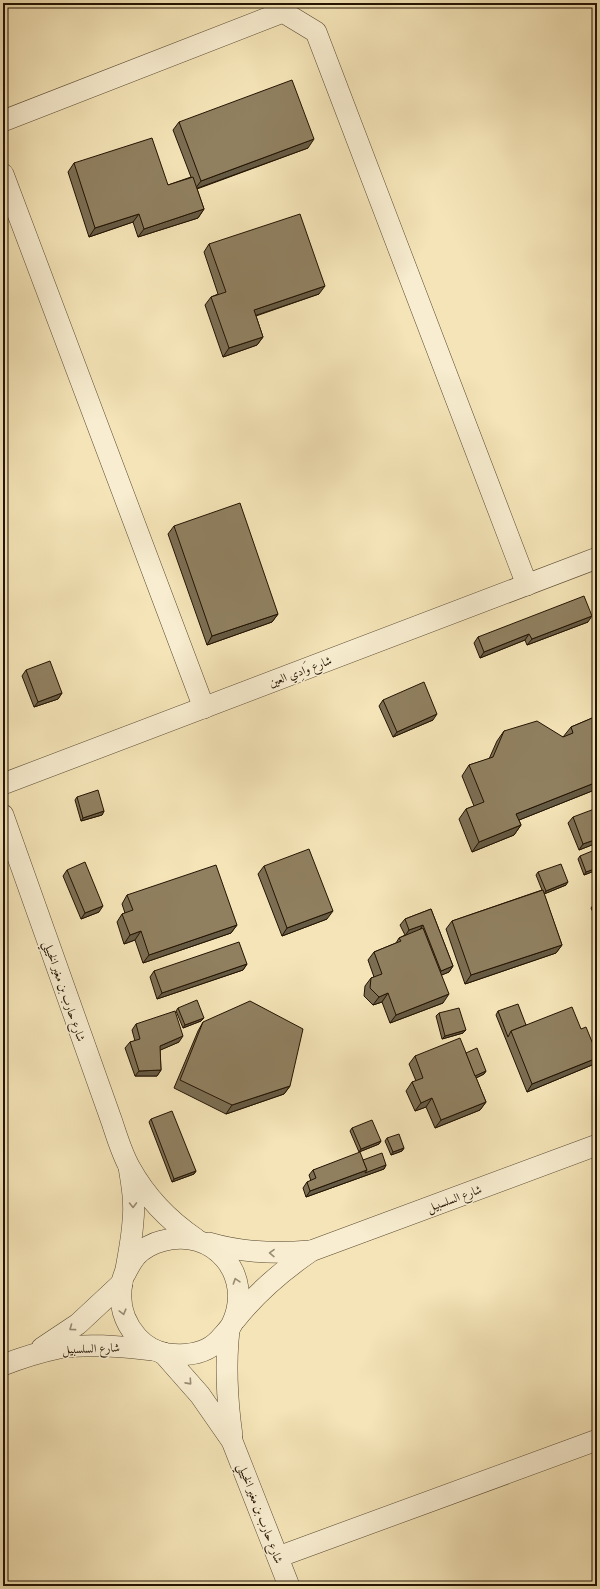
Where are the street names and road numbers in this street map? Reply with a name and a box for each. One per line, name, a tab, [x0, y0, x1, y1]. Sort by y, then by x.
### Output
street label: شارع وَادِي العين	[266, 651, 335, 694]
street label: شارع حارب بن مغير الخييلي	[36, 938, 90, 1045]
street label: شارع السلسبيل	[424, 1180, 485, 1219]
street label: شارع السلسبيل	[62, 1338, 120, 1361]
street label: شارع حارب بن مغير الخييلي	[230, 1461, 288, 1567]

